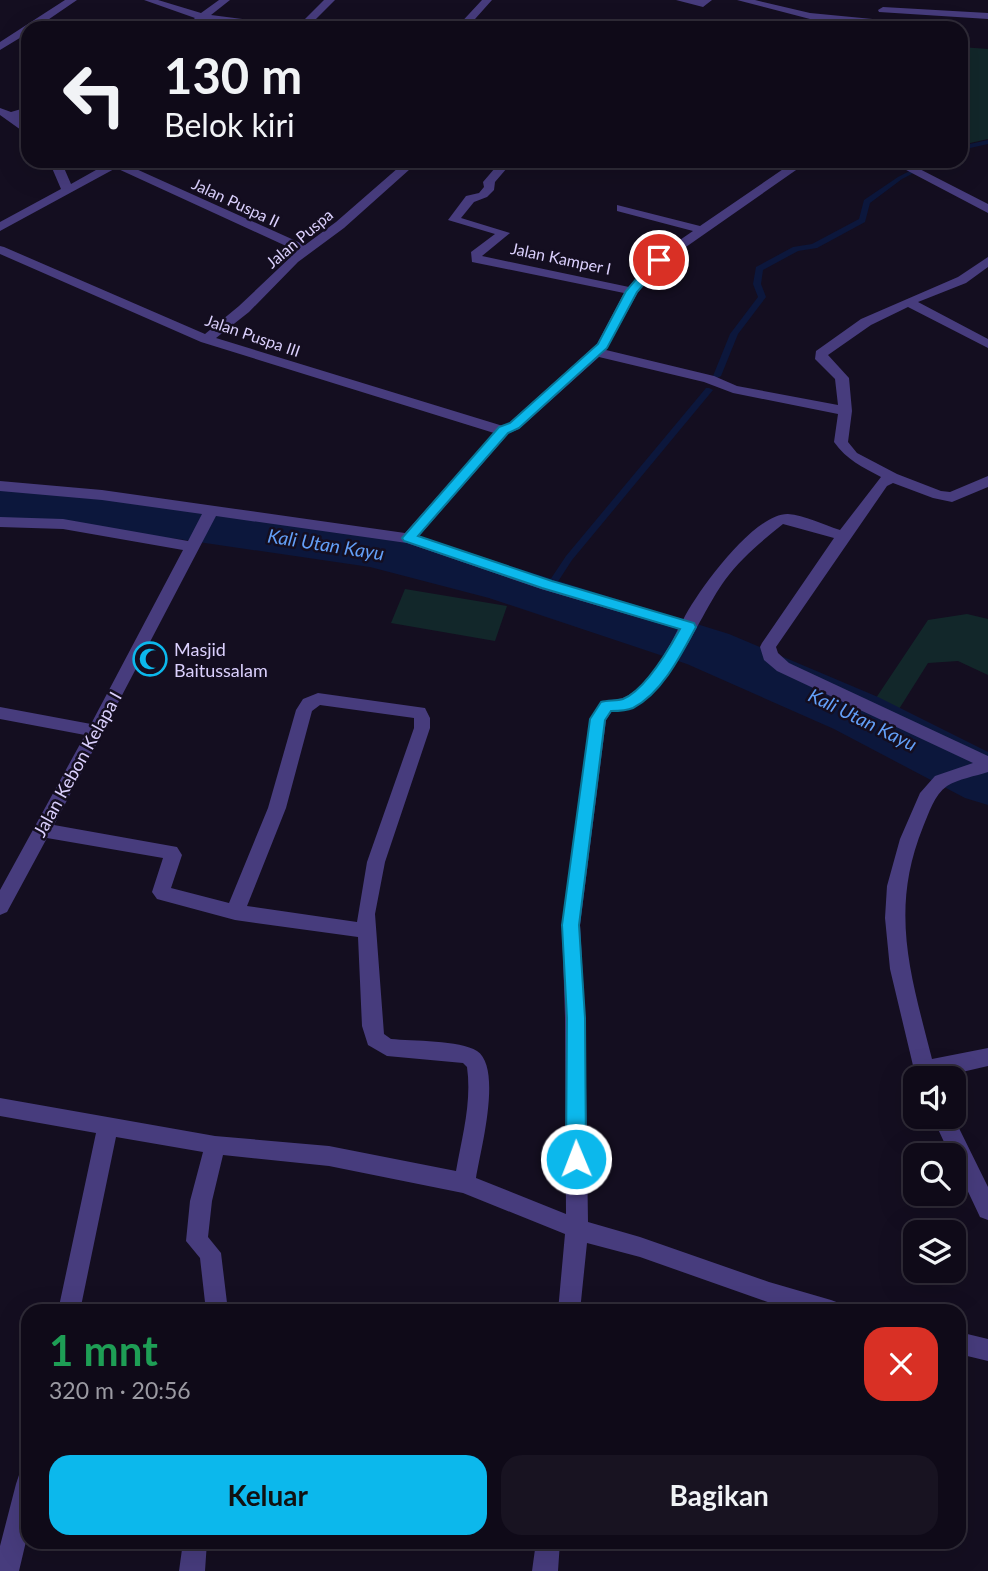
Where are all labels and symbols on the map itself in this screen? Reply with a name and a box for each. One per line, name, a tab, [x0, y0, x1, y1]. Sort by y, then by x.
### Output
street label: Jalan Puspa II	[189, 173, 283, 231]
street label: Jalan Puspa	[262, 205, 336, 271]
pin	[629, 230, 689, 290]
street label: Jalan Kamper I	[509, 238, 613, 278]
street label: Jalan Puspa III	[203, 310, 303, 360]
water label: Kali Utan Kayu	[266, 523, 386, 565]
place label: Masjid Baitussalam	[174, 638, 268, 681]
mosque icon: Masjid Baitussalam	[131, 640, 169, 678]
water label: Kali Utan Kayu	[805, 683, 921, 755]
street label: Jalan Kebon Kelapa I	[28, 688, 126, 840]
position arrow	[539, 1122, 613, 1196]

